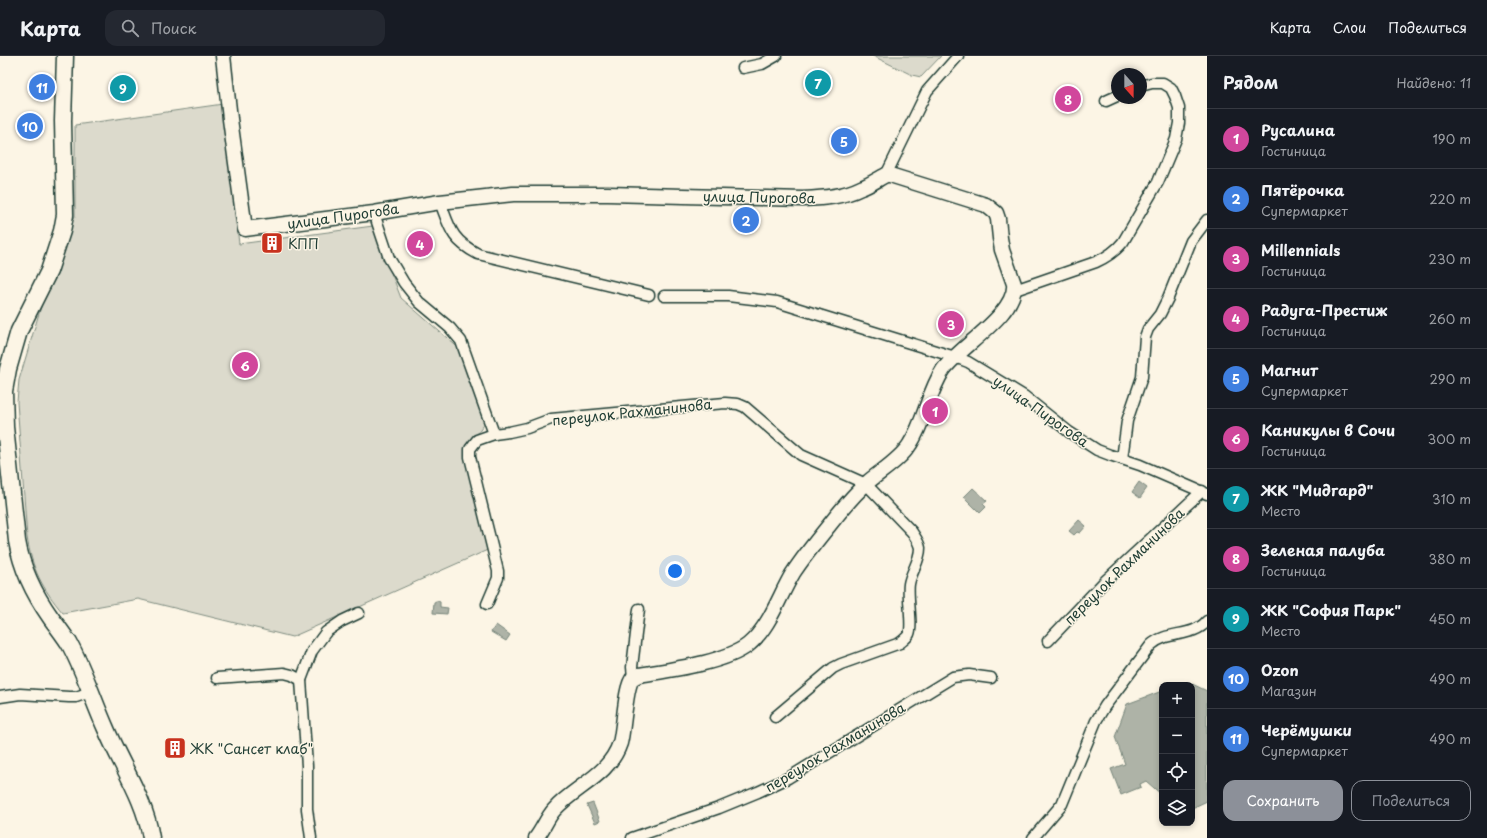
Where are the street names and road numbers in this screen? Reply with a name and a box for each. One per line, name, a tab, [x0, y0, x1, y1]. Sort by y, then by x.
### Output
street label: улица Пирогова	[703, 186, 816, 208]
street label: улица Пирогова	[286, 198, 400, 234]
street label: улица Пирогова	[989, 370, 1093, 452]
street label: переулок Рахманинова	[551, 393, 713, 431]
street label: переулок Рахманинова	[1059, 503, 1189, 629]
street label: переулок Рахманинова	[761, 697, 909, 797]

